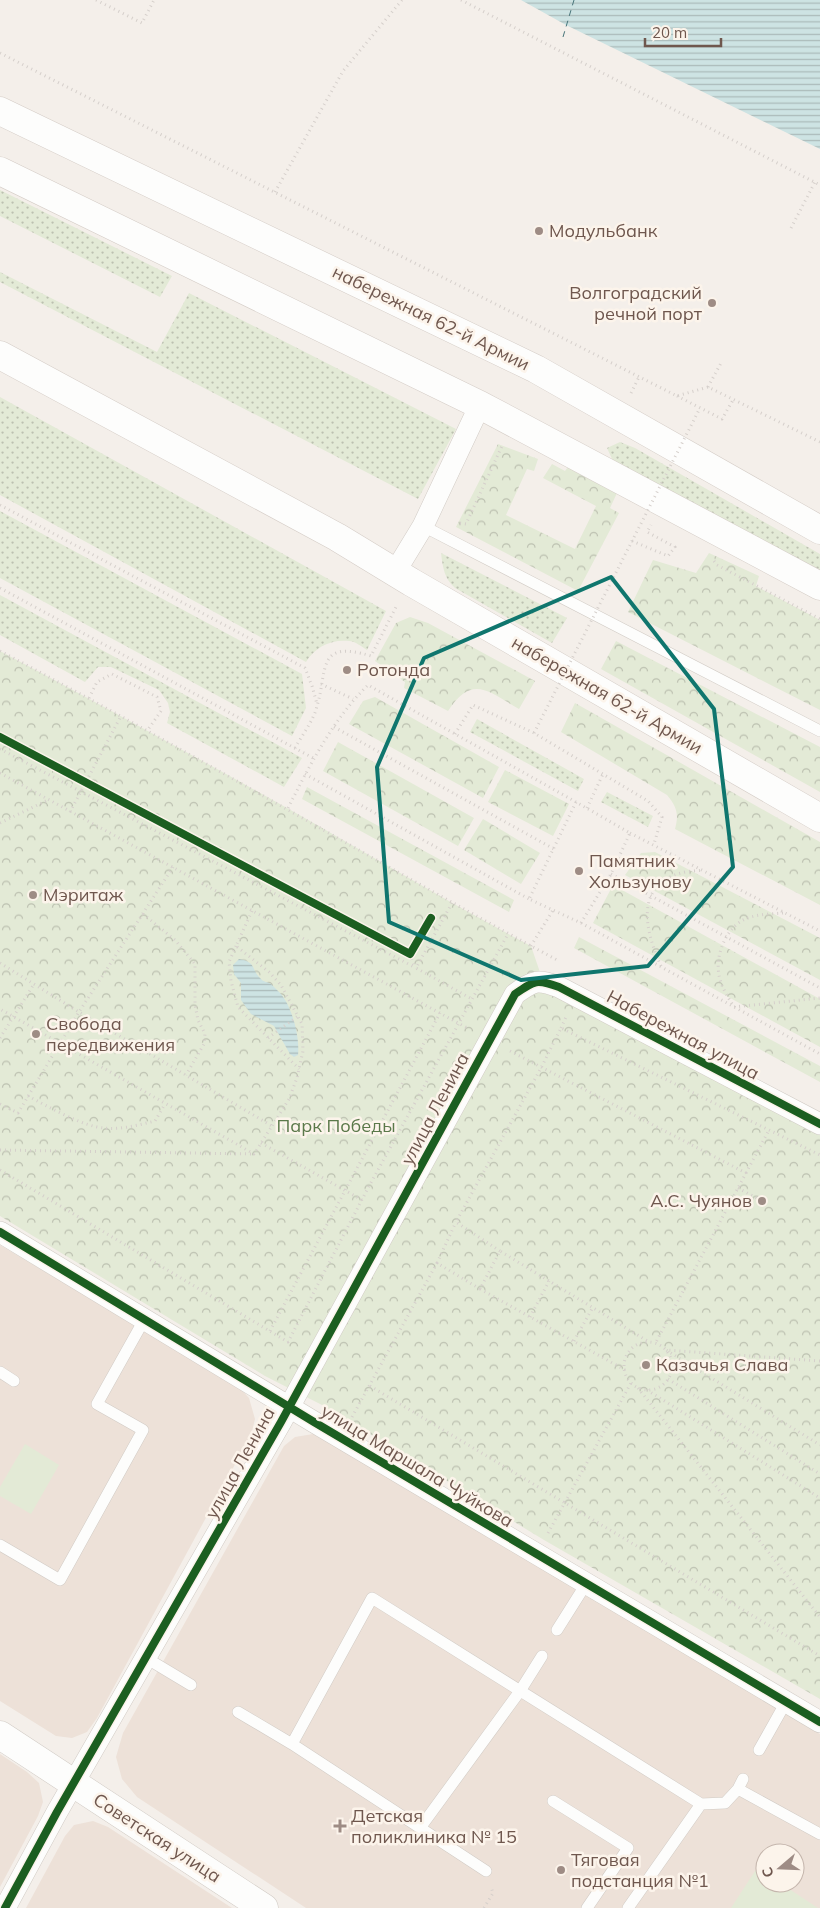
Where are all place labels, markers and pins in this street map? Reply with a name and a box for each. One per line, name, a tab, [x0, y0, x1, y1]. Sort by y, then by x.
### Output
place label: Модульбанк	[549, 219, 658, 242]
marker: Модульбанк	[533, 225, 545, 237]
place label: Волгоградский речной порт	[569, 281, 703, 325]
marker: Волгоградский речной порт	[706, 297, 718, 309]
place label: Ротонда	[357, 658, 430, 681]
marker: Ротонда	[341, 664, 353, 676]
place label: Памятник Хользунову	[589, 849, 692, 893]
marker: Памятник Хользунову	[573, 865, 585, 877]
place label: Мэритаж	[43, 883, 124, 906]
marker: Мэритаж	[27, 889, 39, 901]
place label: Свобода передвижения	[46, 1012, 175, 1056]
marker: Свобода передвижения	[30, 1028, 42, 1040]
place label: А.С. Чуянов	[650, 1189, 752, 1212]
marker: А.С. Чуянов	[756, 1195, 768, 1207]
place label: Казачья Слава	[656, 1353, 789, 1376]
marker: Казачья Слава	[640, 1359, 652, 1371]
place label: Детская поликлиника № 15	[351, 1804, 517, 1848]
marker: Детская поликлиника № 15	[333, 1819, 347, 1833]
place label: Тяговая подстанция №1	[571, 1848, 709, 1892]
marker: Тяговая подстанция №1	[555, 1864, 567, 1876]

